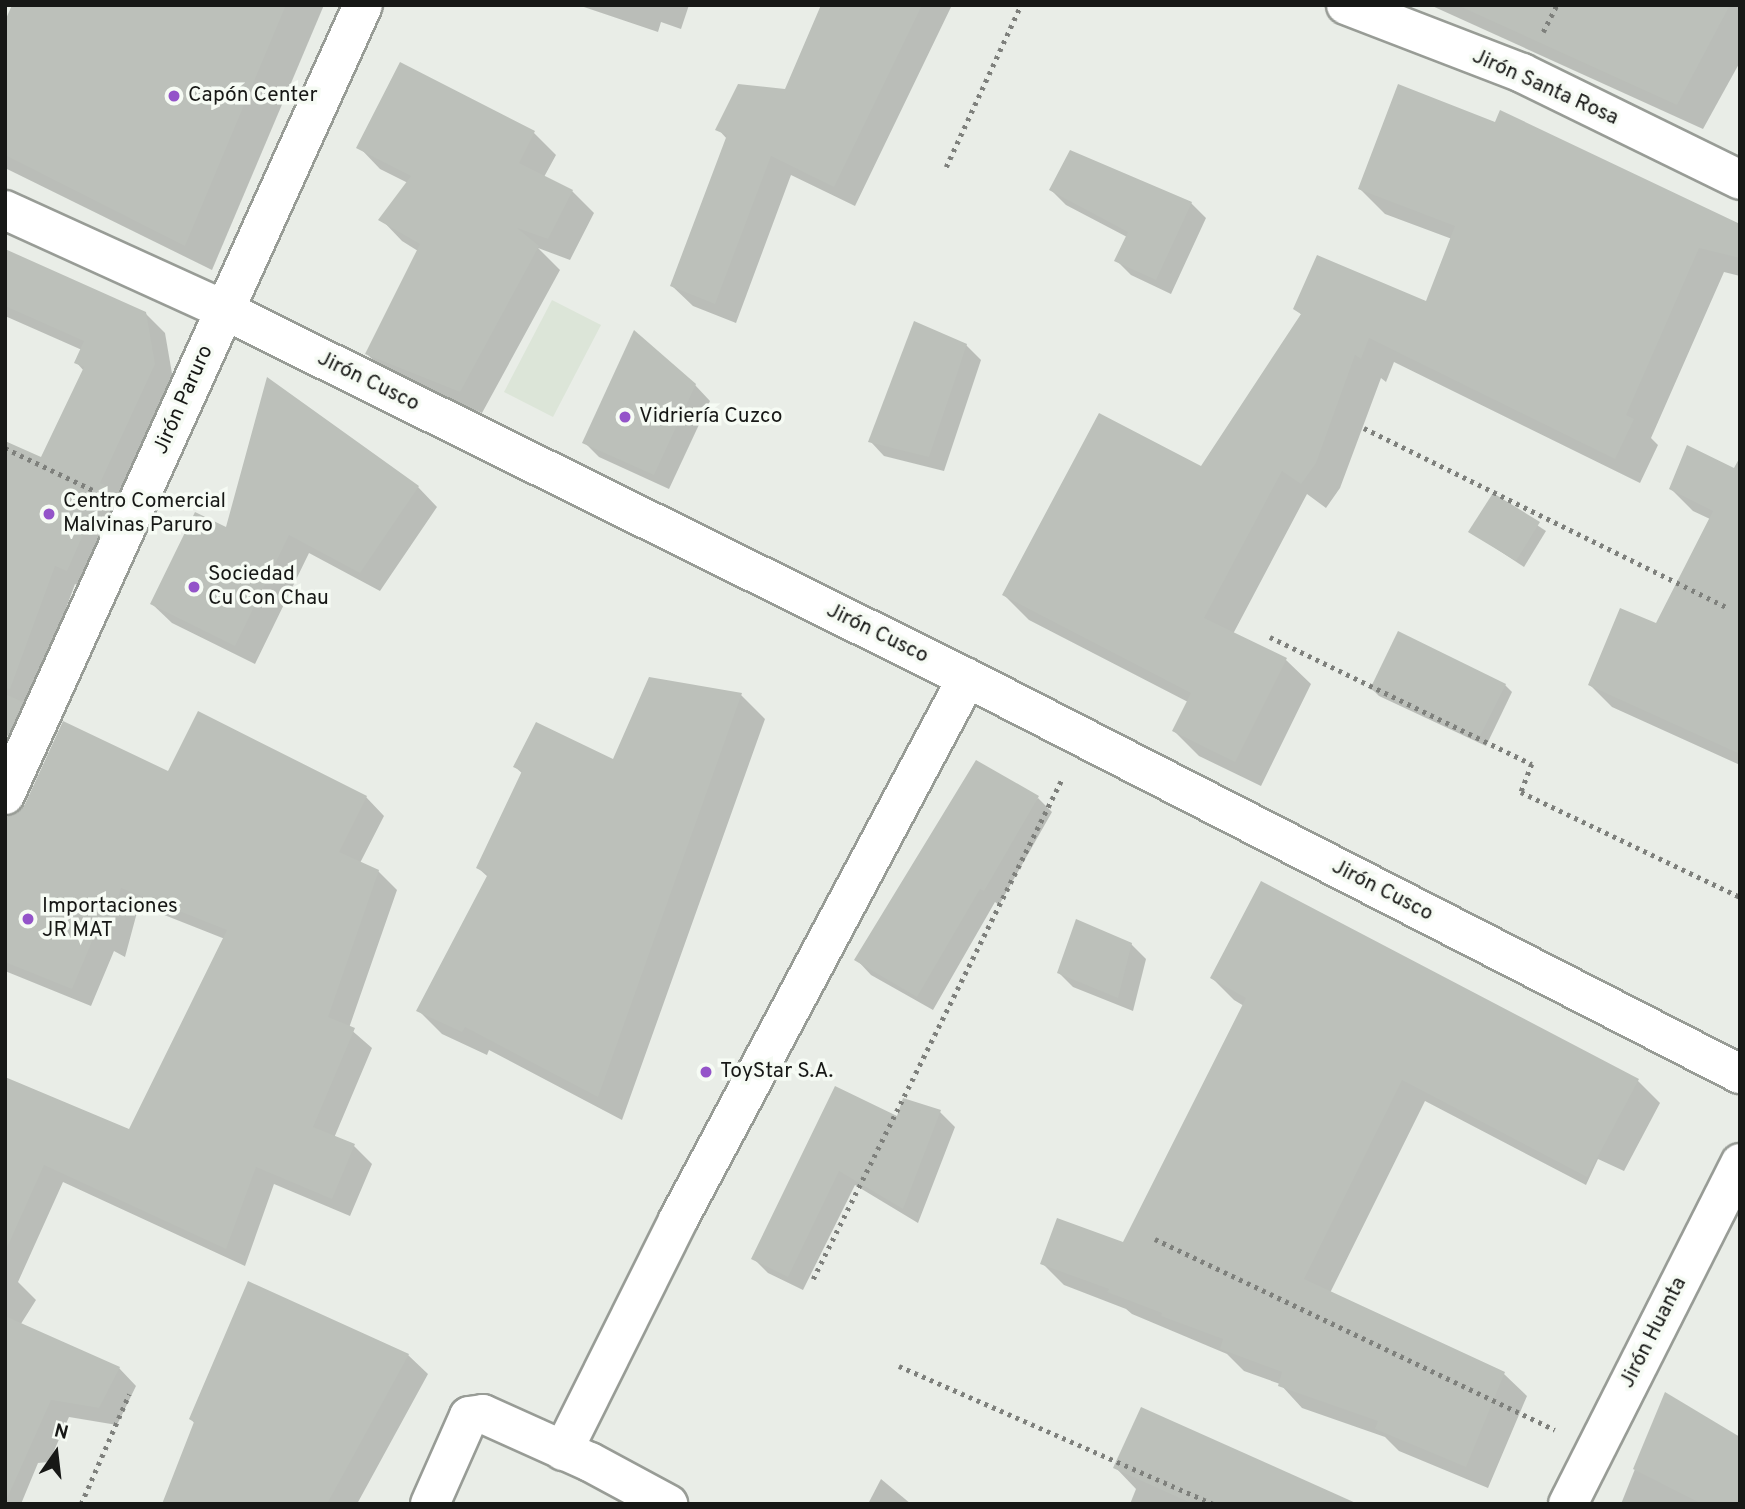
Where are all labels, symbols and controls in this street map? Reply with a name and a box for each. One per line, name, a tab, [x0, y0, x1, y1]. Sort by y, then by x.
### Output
street label: Jirón Santa Rosa	[1468, 44, 1622, 132]
place label: Capón Center	[188, 83, 318, 109]
marker: Capón Center	[166, 88, 182, 104]
street label: Jirón Paruro	[149, 342, 219, 458]
street label: Jirón Cusco	[313, 346, 423, 418]
place label: Vidriería Cuzco	[639, 404, 782, 430]
marker: Vidriería Cuzco	[617, 409, 633, 425]
place label: Centro Comercial Malvinas Paruro	[63, 489, 226, 539]
marker: Centro Comercial Malvinas Paruro	[41, 506, 57, 522]
place label: Sociedad Cu Con Chau	[208, 562, 329, 612]
marker: Sociedad Cu Con Chau	[186, 579, 202, 595]
street label: Jirón Cusco	[822, 598, 932, 670]
street label: Jirón Cusco	[1327, 855, 1437, 927]
place label: Importaciones JR MAT	[42, 894, 178, 944]
marker: Importaciones JR MAT	[20, 911, 36, 927]
place label: ToyStar S.A.	[720, 1059, 833, 1085]
marker: ToyStar S.A.	[698, 1064, 714, 1080]
street label: Jirón Huanta	[1615, 1273, 1693, 1393]
north arrow	[21, 1418, 91, 1488]
text: N	[52, 1419, 71, 1446]

